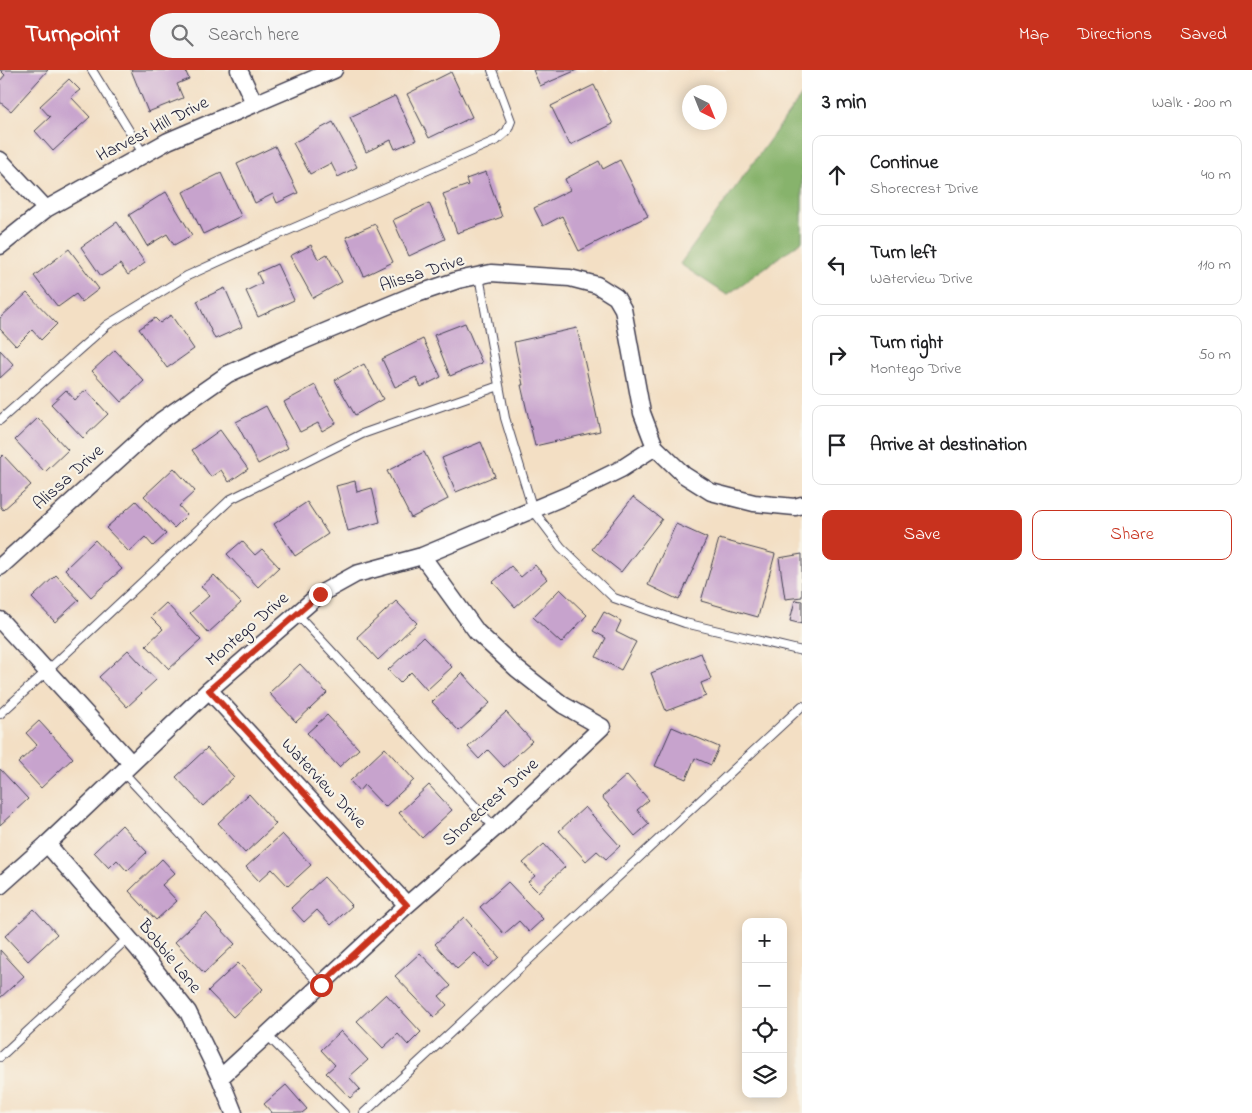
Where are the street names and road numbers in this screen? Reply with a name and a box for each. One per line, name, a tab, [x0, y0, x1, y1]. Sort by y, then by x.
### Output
street label: Harvest Hill Drive	[92, 90, 214, 169]
street label: Alissa Drive	[376, 248, 469, 300]
street label: Alissa Drive	[28, 438, 111, 517]
street label: Montego Drive	[201, 586, 297, 674]
street label: Waterview Drive	[274, 733, 373, 836]
street label: Shorecrest Drive	[437, 752, 546, 853]
street label: Bobbie Lane	[130, 914, 208, 1000]

